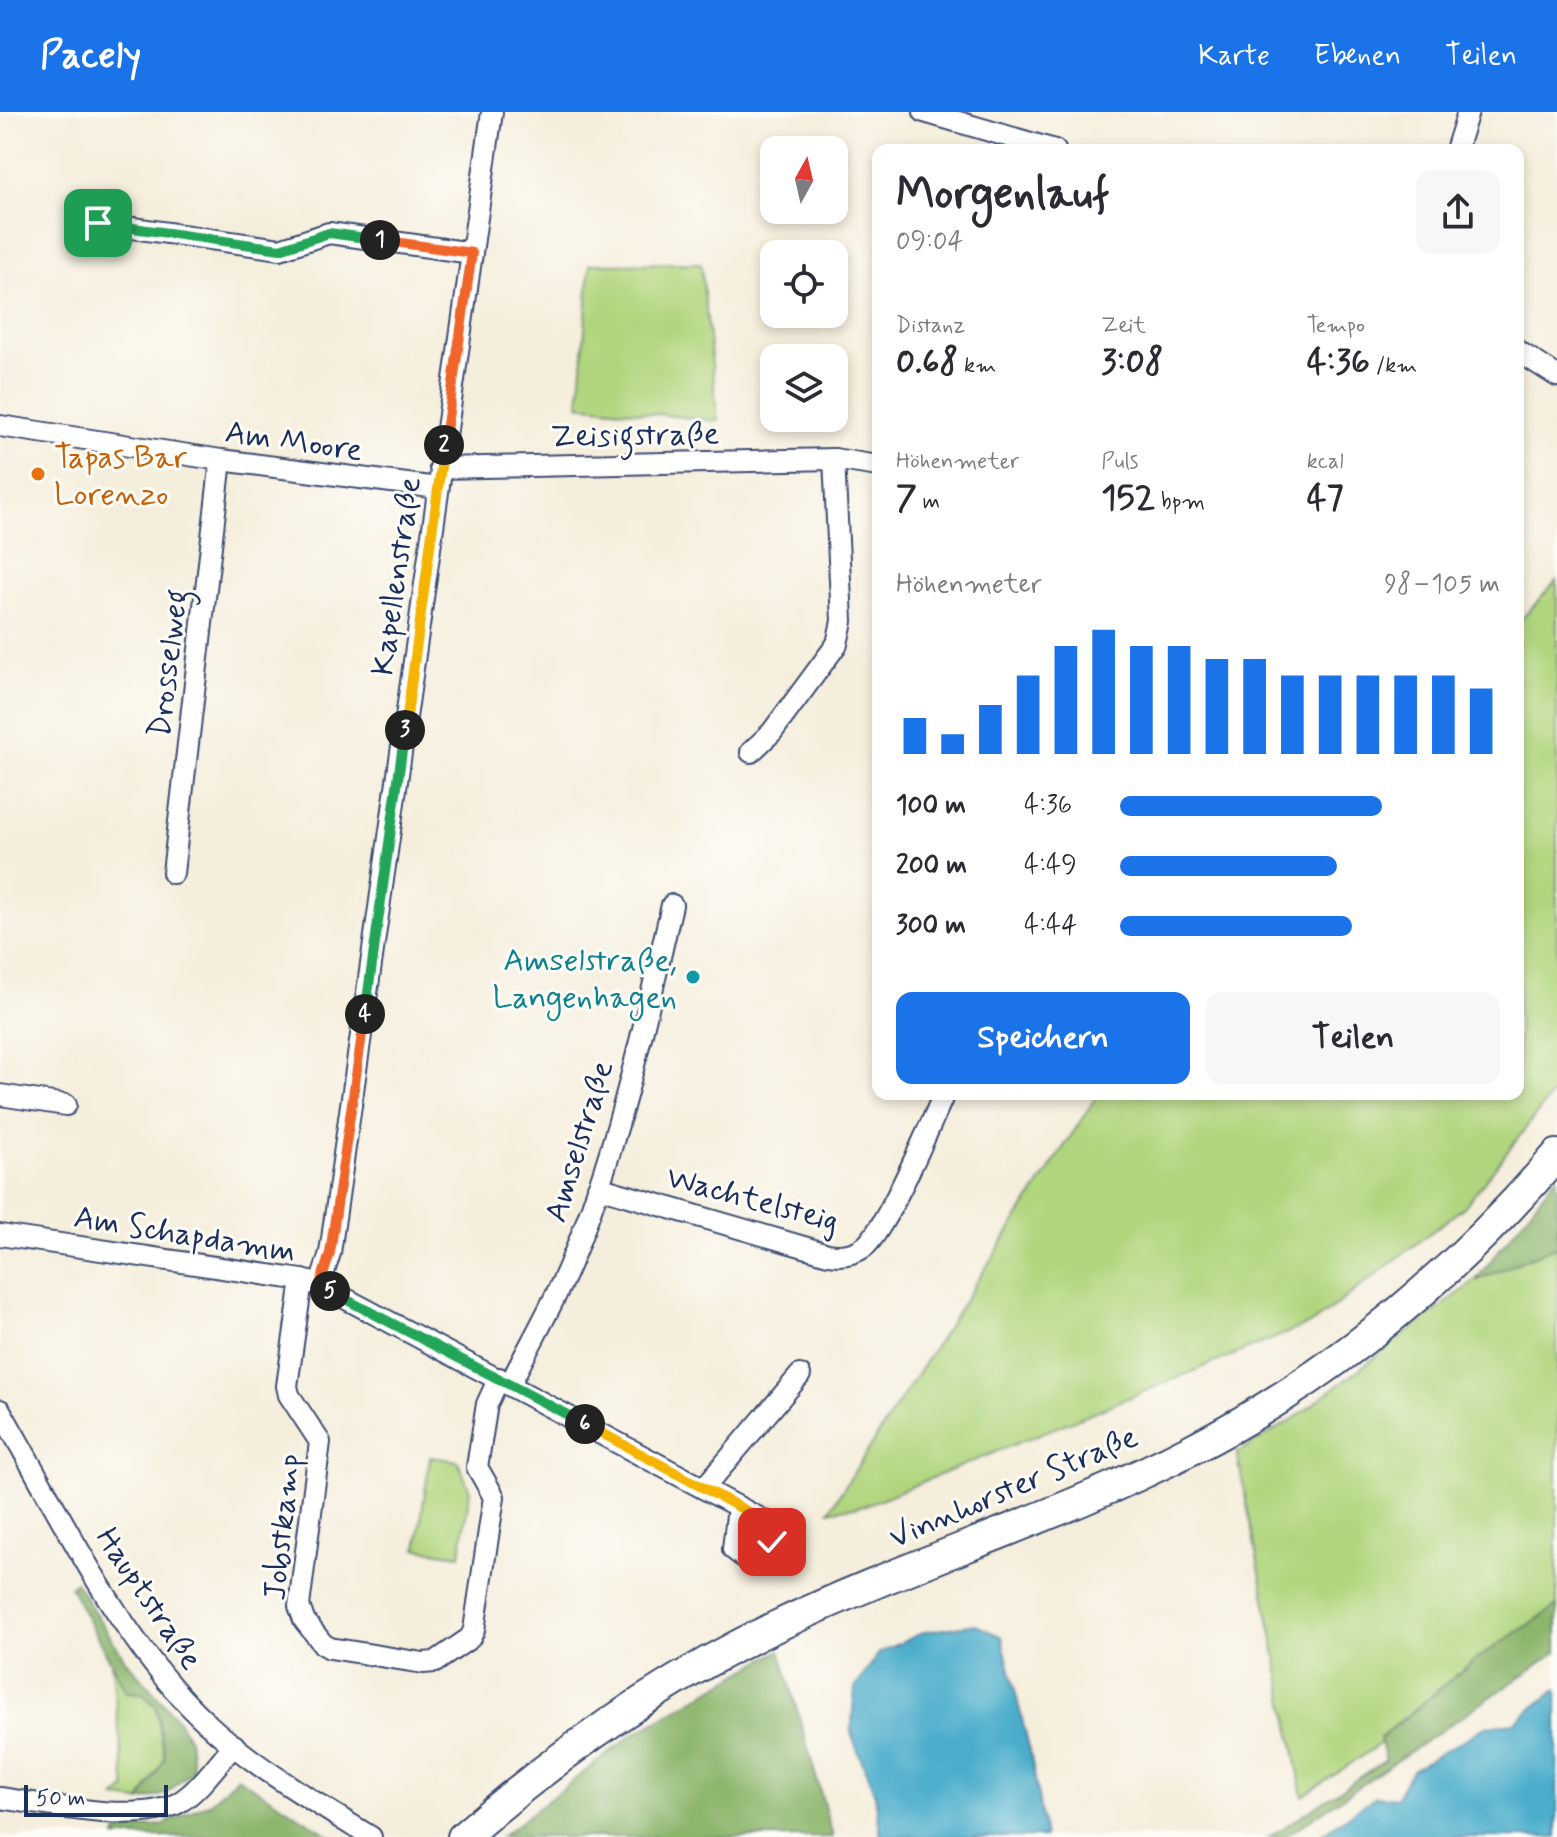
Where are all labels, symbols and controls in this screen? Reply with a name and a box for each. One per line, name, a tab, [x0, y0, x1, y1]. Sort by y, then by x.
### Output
text: Pacely	[40, 32, 141, 81]
text: Karte	[1198, 38, 1270, 75]
text: Ebenen	[1314, 38, 1401, 75]
text: Teilen	[1445, 38, 1517, 75]
north arrow	[760, 136, 848, 224]
map controls	[760, 136, 848, 432]
text: Morgenlauf	[896, 166, 1109, 224]
button: share	[1416, 170, 1500, 254]
pin	[64, 189, 132, 257]
icon: arrive	[76, 201, 120, 245]
pin: 1	[360, 220, 400, 260]
text: 09:04	[896, 225, 963, 259]
text: 1	[375, 226, 385, 254]
button: locate	[760, 240, 848, 328]
text: Distanz	[896, 312, 965, 340]
text: Zeit	[1101, 312, 1146, 340]
text: Tempo	[1307, 312, 1365, 340]
text: 0.68	[896, 340, 958, 385]
text: 3:08	[1101, 340, 1163, 385]
text: 4:36	[1307, 340, 1370, 385]
button: layers	[760, 344, 848, 432]
text: km	[958, 352, 996, 380]
text: /km	[1370, 352, 1417, 380]
street label: Am Moore	[222, 412, 365, 472]
street label: Zeisigstraße	[550, 414, 720, 461]
pin: 2	[424, 425, 464, 465]
text: 2	[439, 431, 449, 459]
place label: Tapas Bar Lorenzo	[54, 437, 188, 516]
text: Höhenmeter	[896, 448, 1019, 476]
text: Puls	[1101, 448, 1138, 476]
text: kcal	[1307, 448, 1344, 476]
marker: Tapas Bar Lorenzo	[29, 465, 47, 483]
street label: Kapellenstraße	[362, 474, 432, 678]
text: 7	[896, 476, 917, 521]
text: 152	[1101, 476, 1155, 521]
text: 47	[1307, 476, 1344, 521]
text: m	[917, 488, 940, 516]
text: bpm	[1155, 488, 1205, 516]
text: Höhenmeter	[896, 568, 1042, 602]
text: 98–105 m	[1384, 568, 1500, 602]
street label: Drosselweg	[139, 586, 202, 740]
pin: 3	[385, 710, 425, 750]
text: 3	[400, 716, 410, 744]
text: 100 m	[896, 789, 966, 823]
text: 4:36	[1024, 789, 1072, 823]
text: 200 m	[896, 849, 967, 883]
text: 4:49	[1024, 849, 1077, 883]
text: 300 m	[896, 909, 966, 943]
text: 4:44	[1024, 909, 1077, 943]
place label: Amselstraße, Langenhagen	[492, 940, 677, 1021]
marker: Amselstraße, Langenhagen	[684, 968, 702, 986]
button: Speichern	[896, 992, 1190, 1084]
button: Teilen	[1206, 992, 1500, 1084]
pin: 4	[345, 994, 385, 1034]
text: 4	[359, 1000, 371, 1028]
street label: Amselstraße	[535, 1056, 624, 1228]
street label: Wachtelsteig	[662, 1157, 843, 1243]
street label: Am Schapdamm	[71, 1197, 299, 1273]
pin: 5	[310, 1271, 350, 1311]
text: 5	[323, 1277, 337, 1305]
pin: 6	[565, 1404, 605, 1444]
text: 6	[579, 1410, 591, 1438]
street label: Vinnhorster Straße	[883, 1416, 1145, 1559]
street label: Jobstkamp	[254, 1452, 312, 1603]
pin	[738, 1508, 806, 1576]
street label: Hauptstraße	[85, 1520, 211, 1678]
icon: check	[750, 1520, 794, 1564]
scale bar	[24, 1781, 168, 1817]
text: 50 m	[36, 1785, 85, 1813]

